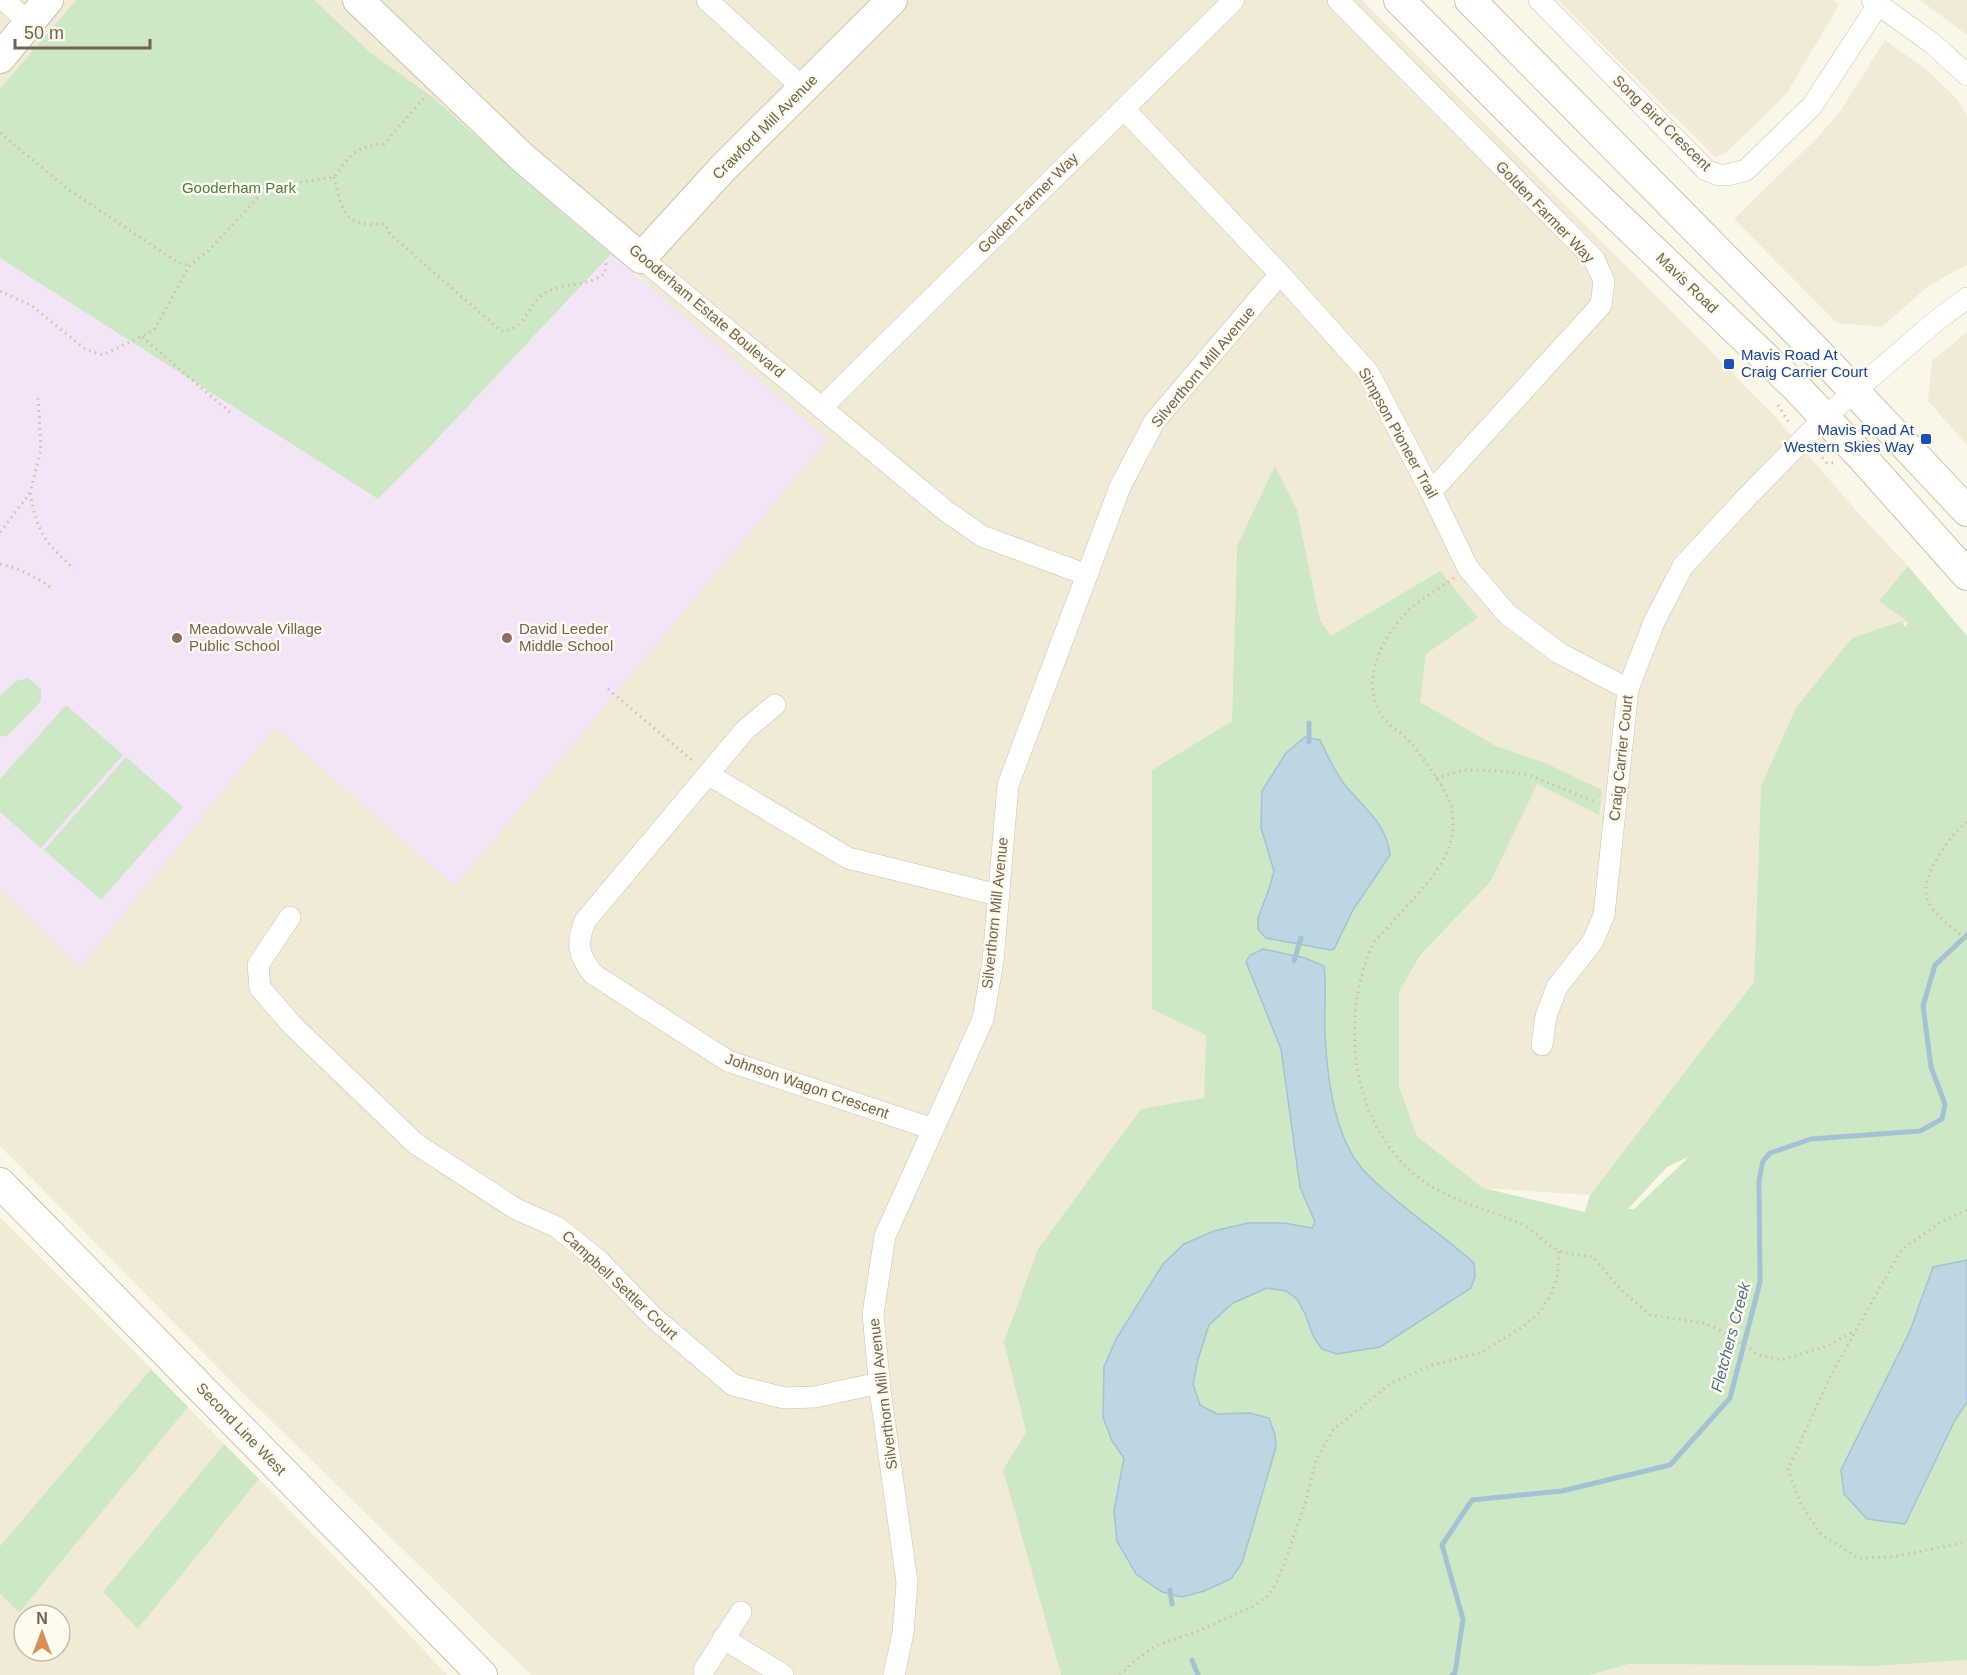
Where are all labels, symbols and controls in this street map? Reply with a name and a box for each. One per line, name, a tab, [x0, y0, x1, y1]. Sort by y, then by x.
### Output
scale bar	[15, 12, 150, 50]
text: 50 m	[24, 23, 64, 43]
street label: Crawford Mill Avenue	[709, 71, 821, 183]
street label: Song Bird Crescent	[1610, 71, 1716, 175]
street label: Golden Farmer Way	[974, 149, 1082, 256]
street label: Golden Farmer Way	[1493, 157, 1599, 266]
park label: Gooderham Park	[182, 179, 297, 196]
street label: Gooderham Estate Boulevard	[626, 241, 788, 381]
street label: Mavis Road	[1653, 249, 1722, 316]
street label: Silverthorn Mill Avenue	[1147, 303, 1258, 430]
place label: Mavis Road At Craig Carrier Court	[1741, 346, 1869, 380]
marker: Mavis Road At Craig Carrier Court	[1722, 357, 1736, 371]
street label: Simpson Pioneer Trail	[1355, 364, 1441, 501]
place label: Mavis Road At Western Skies Way	[1784, 421, 1915, 455]
marker: Mavis Road At Western Skies Way	[1919, 432, 1933, 446]
place label: Meadowvale Village Public School	[189, 620, 322, 654]
place label: David Leeder Middle School	[519, 620, 613, 654]
marker: Meadowvale Village Public School	[170, 631, 184, 645]
marker: David Leeder Middle School	[500, 631, 514, 645]
street label: Craig Carrier Court	[1605, 693, 1636, 822]
street label: Silverthorn Mill Avenue	[978, 836, 1011, 990]
street label: Johnson Wagon Crescent	[723, 1049, 892, 1122]
street label: Campbell Settler Court	[559, 1227, 682, 1343]
water label: Fletchers Creek	[1708, 1279, 1754, 1394]
street label: Silverthorn Mill Avenue	[865, 1317, 900, 1471]
street label: Second Line West	[193, 1379, 290, 1479]
north arrow	[12, 1603, 72, 1663]
text: N	[36, 1610, 48, 1627]

